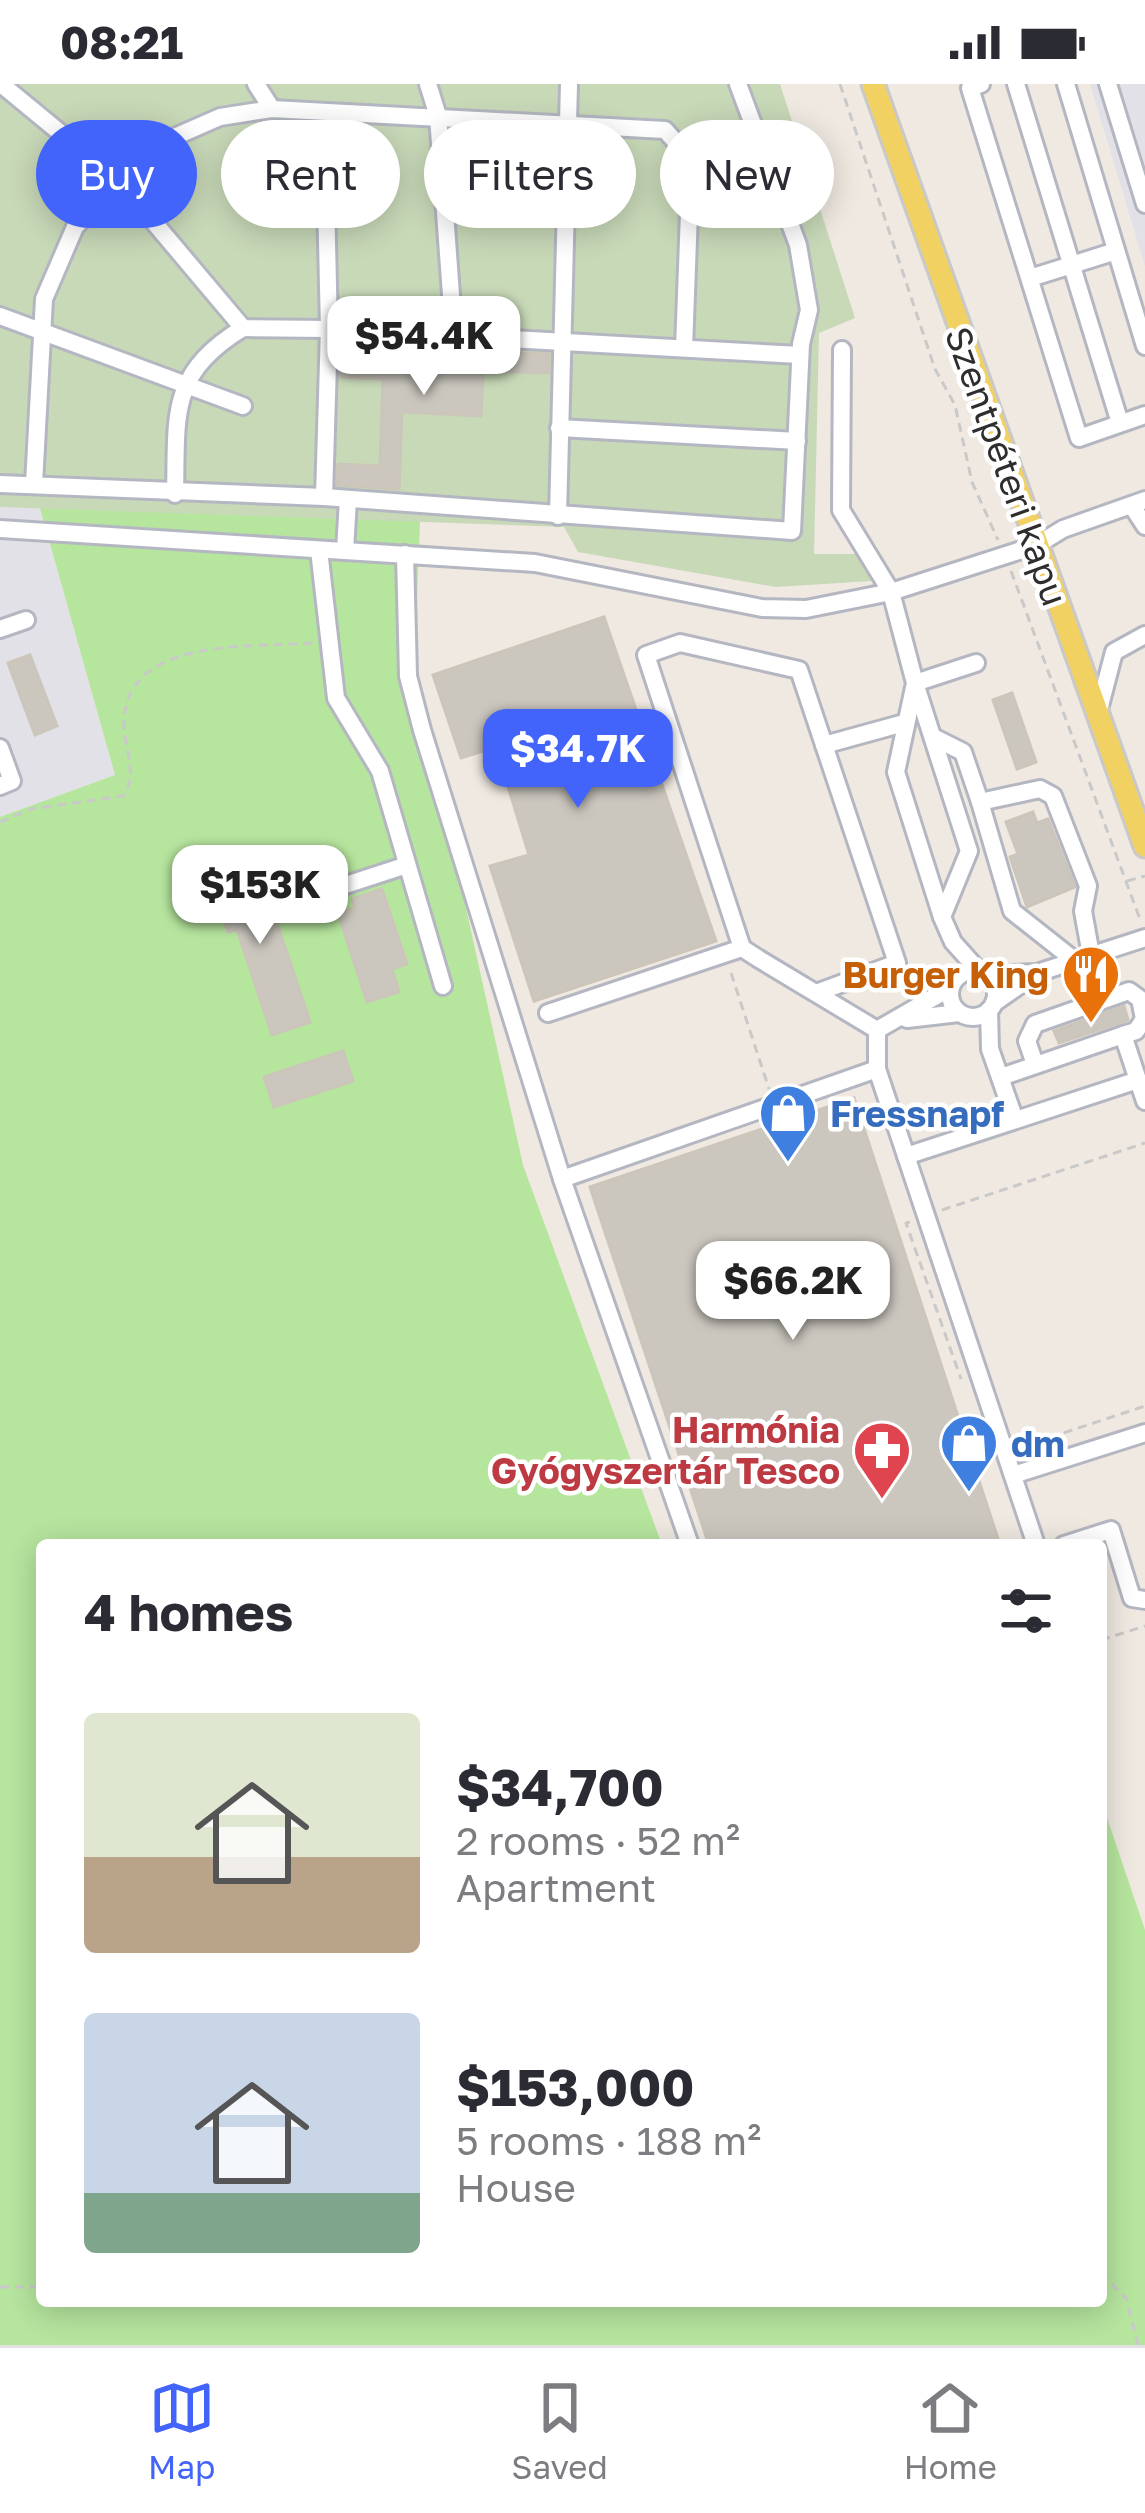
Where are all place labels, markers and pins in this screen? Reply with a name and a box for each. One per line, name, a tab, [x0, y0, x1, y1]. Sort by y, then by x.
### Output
pin: $54.4K	[326, 296, 522, 398]
pin: $34.7K	[480, 709, 676, 811]
pin: $153K	[176, 845, 344, 947]
restaurant icon: Burger King	[1060, 943, 1122, 1025]
place label: Burger King	[842, 953, 1049, 996]
shop icon: Fressnapf	[757, 1082, 819, 1164]
place label: Fressnapf	[830, 1092, 1004, 1135]
pin: $66.2K	[695, 1241, 891, 1343]
place label: Harmónia Gyógyszertár Tesco	[491, 1408, 840, 1492]
shop icon: dm	[938, 1412, 1000, 1494]
pharmacy icon: Harmónia Gyógyszertár Tesco	[851, 1419, 913, 1501]
place label: dm	[1011, 1422, 1065, 1465]

